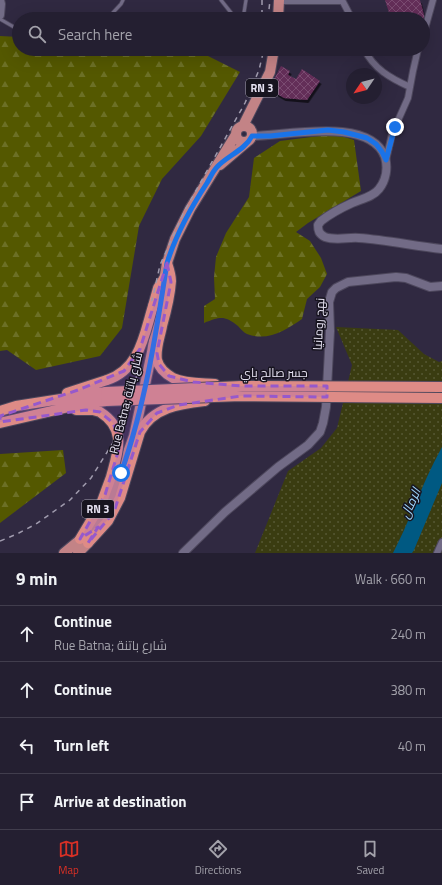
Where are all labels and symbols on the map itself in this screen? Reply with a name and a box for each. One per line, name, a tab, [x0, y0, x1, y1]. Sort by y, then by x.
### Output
north arrow	[346, 68, 382, 104]
road number: RN 3	[246, 79, 278, 97]
route end	[386, 118, 404, 136]
street label: نهج رومانيا	[308, 297, 329, 351]
street label: Rue Batna; شارع باتنة	[104, 350, 147, 456]
street label: جسر صالح باي	[240, 363, 308, 383]
route start	[112, 464, 130, 482]
water label: الرمال	[394, 483, 426, 522]
road number: RN 3	[82, 500, 114, 518]

